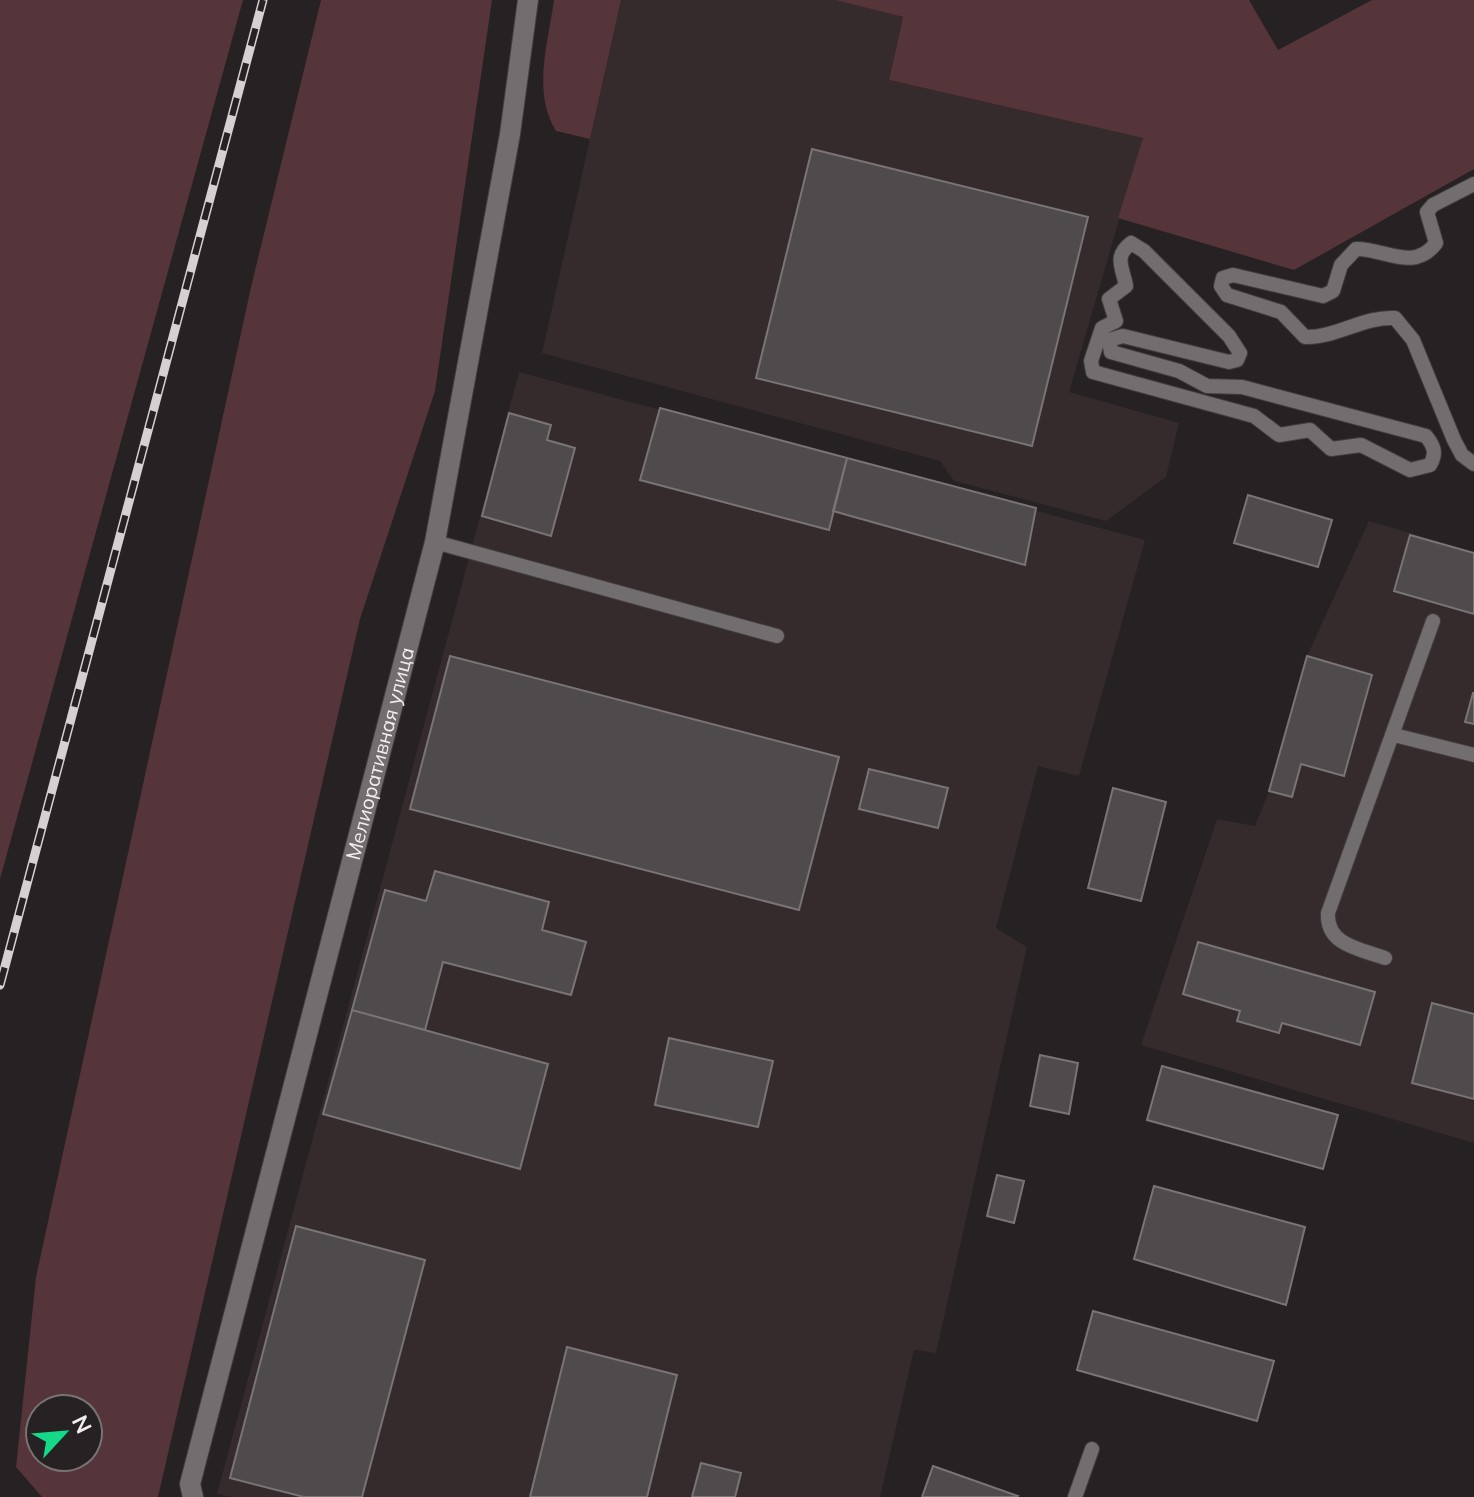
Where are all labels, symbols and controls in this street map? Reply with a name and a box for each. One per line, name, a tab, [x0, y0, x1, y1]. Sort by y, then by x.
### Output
street label: Мелиоративная улица	[340, 644, 419, 863]
north arrow	[24, 1393, 104, 1473]
text: N	[66, 1411, 98, 1438]

